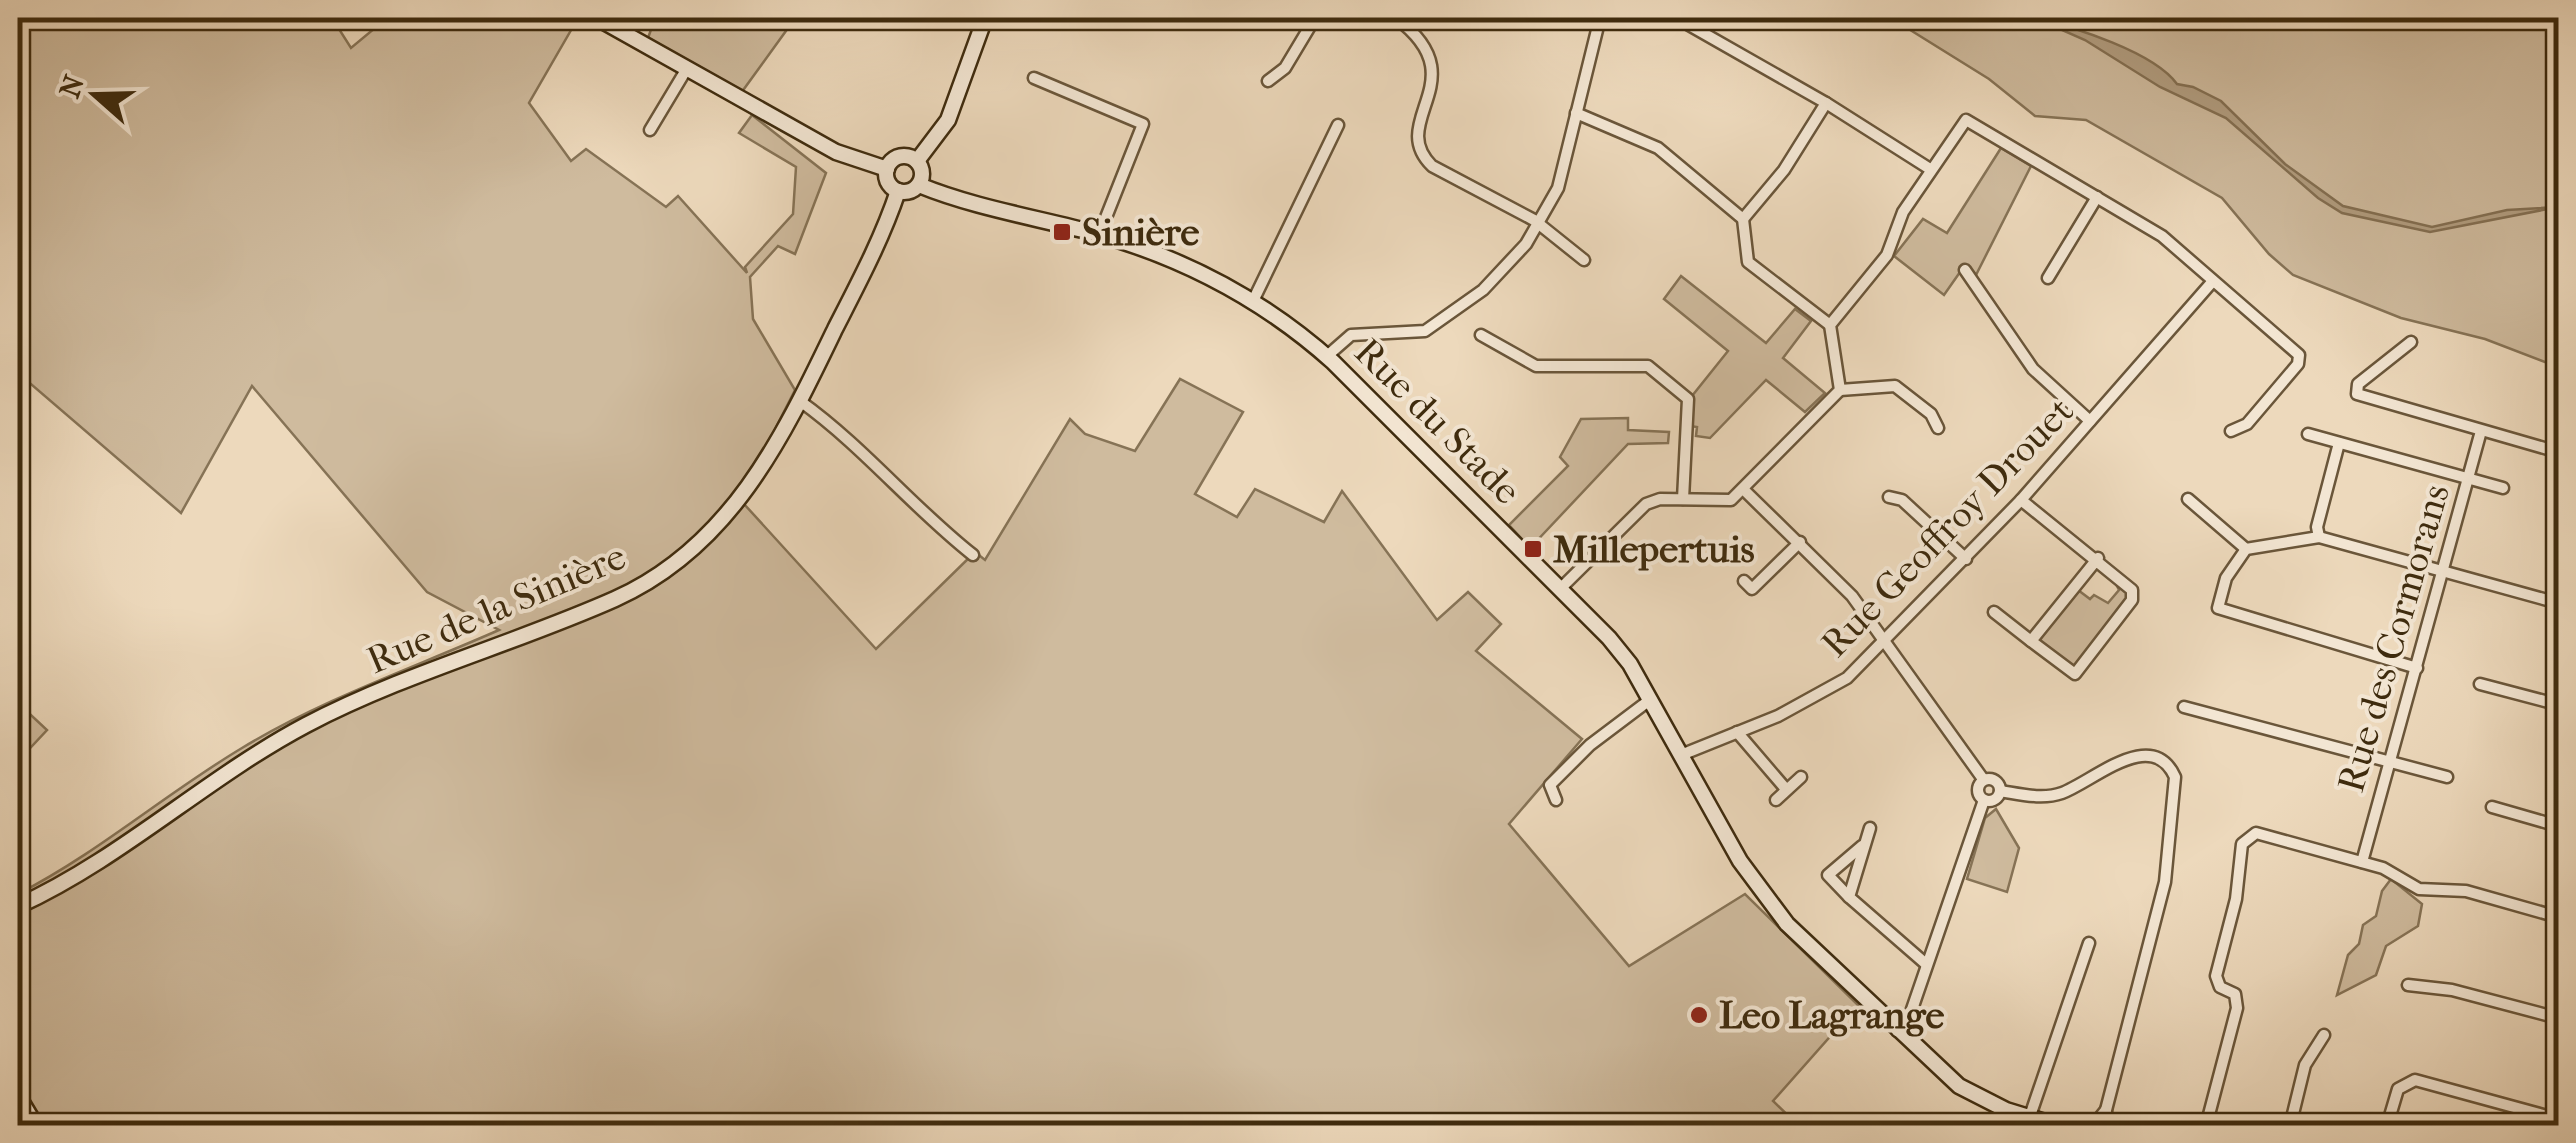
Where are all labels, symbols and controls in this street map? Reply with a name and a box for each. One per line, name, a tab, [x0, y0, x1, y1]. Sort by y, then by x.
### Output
north arrow	[45, 45, 145, 145]
text: N	[53, 70, 91, 102]
place label: Sinière	[1082, 210, 1199, 255]
marker: Sinière	[1051, 221, 1073, 243]
street label: Rue du Stade	[1345, 329, 1530, 514]
street label: Rue Geoffroy Drouet	[1812, 388, 2083, 666]
street label: Rue des Cormorans	[2328, 479, 2459, 797]
place label: Millepertuis	[1553, 527, 1755, 572]
street label: Rue de la Sinière	[360, 534, 632, 683]
marker: Millepertuis	[1522, 538, 1544, 560]
place label: Leo Lagrange	[1719, 993, 1945, 1038]
marker: Leo Lagrange	[1688, 1004, 1710, 1026]

